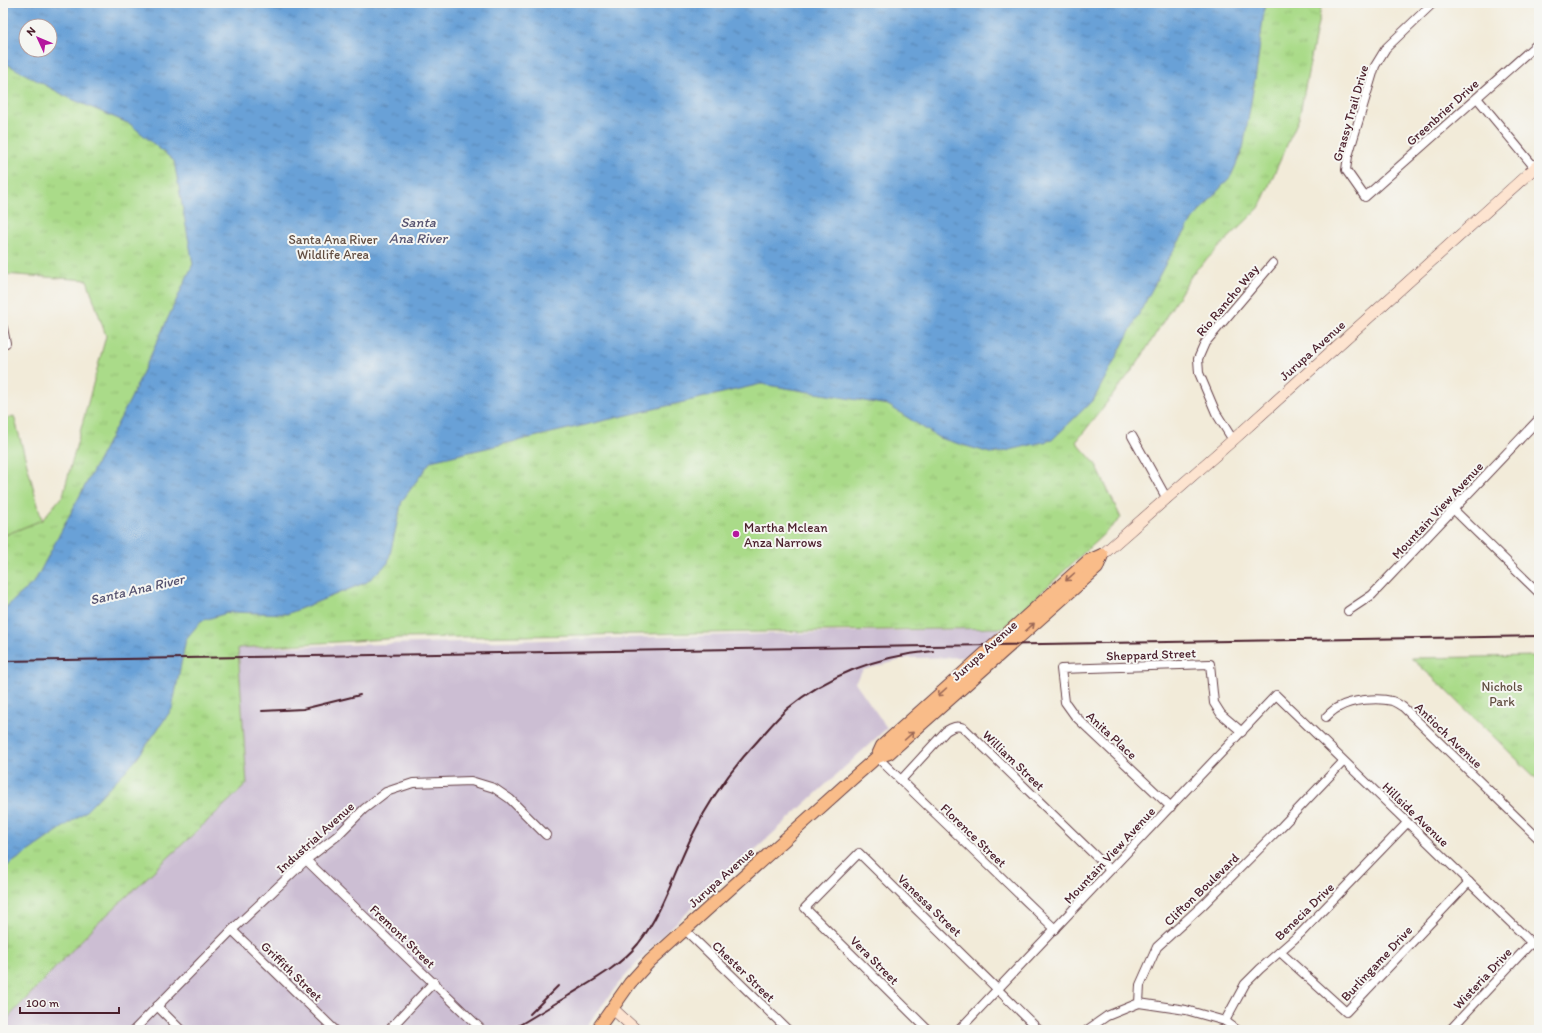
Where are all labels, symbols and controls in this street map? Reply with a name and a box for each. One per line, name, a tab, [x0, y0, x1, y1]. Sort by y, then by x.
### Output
north arrow	[18, 18, 58, 58]
text: N	[24, 24, 38, 39]
street label: Grassy Trail Drive	[1330, 63, 1371, 163]
street label: Greenbrier Drive	[1403, 76, 1482, 149]
water label: Santa Ana River	[389, 214, 449, 247]
park label: Santa Ana River Wildlife Area	[288, 232, 378, 262]
street label: Rio Rancho Way	[1193, 261, 1262, 339]
street label: Jurupa Avenue	[1276, 317, 1348, 384]
street label: Mountain View Avenue	[1389, 459, 1486, 562]
place label: Martha Mclean Anza Narrows	[744, 520, 828, 550]
marker: Martha Mclean Anza Narrows	[731, 529, 741, 539]
water label: Santa Ana River	[88, 570, 188, 609]
one-way arrow	[1065, 572, 1075, 582]
street label: Jurupa Avenue	[948, 617, 1020, 684]
one-way arrow	[1025, 623, 1036, 632]
street label: Sheppard Street	[1106, 645, 1196, 664]
park label: Nichols Park	[1482, 679, 1523, 709]
one-way arrow	[937, 687, 947, 697]
street label: Antioch Avenue	[1412, 699, 1485, 771]
street label: Anita Place	[1083, 708, 1140, 762]
street label: William Street	[980, 727, 1048, 794]
one-way arrow	[903, 731, 914, 740]
street label: Hillside Avenue	[1379, 779, 1452, 850]
street label: Industrial Avenue	[273, 799, 357, 876]
street label: Florence Street	[938, 800, 1010, 870]
street label: Mountain View Avenue	[1061, 804, 1158, 907]
street label: Jurupa Avenue	[685, 844, 757, 911]
street label: Clifton Boulevard	[1161, 850, 1242, 929]
street label: Vanessa Street	[895, 871, 965, 940]
street label: Benecia Drive	[1272, 879, 1337, 943]
street label: Fremont Street	[367, 902, 438, 971]
street label: Burlingame Drive	[1338, 923, 1415, 1004]
street label: Vera Street	[847, 933, 902, 988]
street label: Griffith Street	[258, 938, 325, 1004]
street label: Chester Street	[709, 938, 778, 1005]
street label: Wisteria Drive	[1450, 944, 1515, 1012]
scale bar	[20, 989, 119, 1015]
text: 100 m	[26, 996, 59, 1010]

